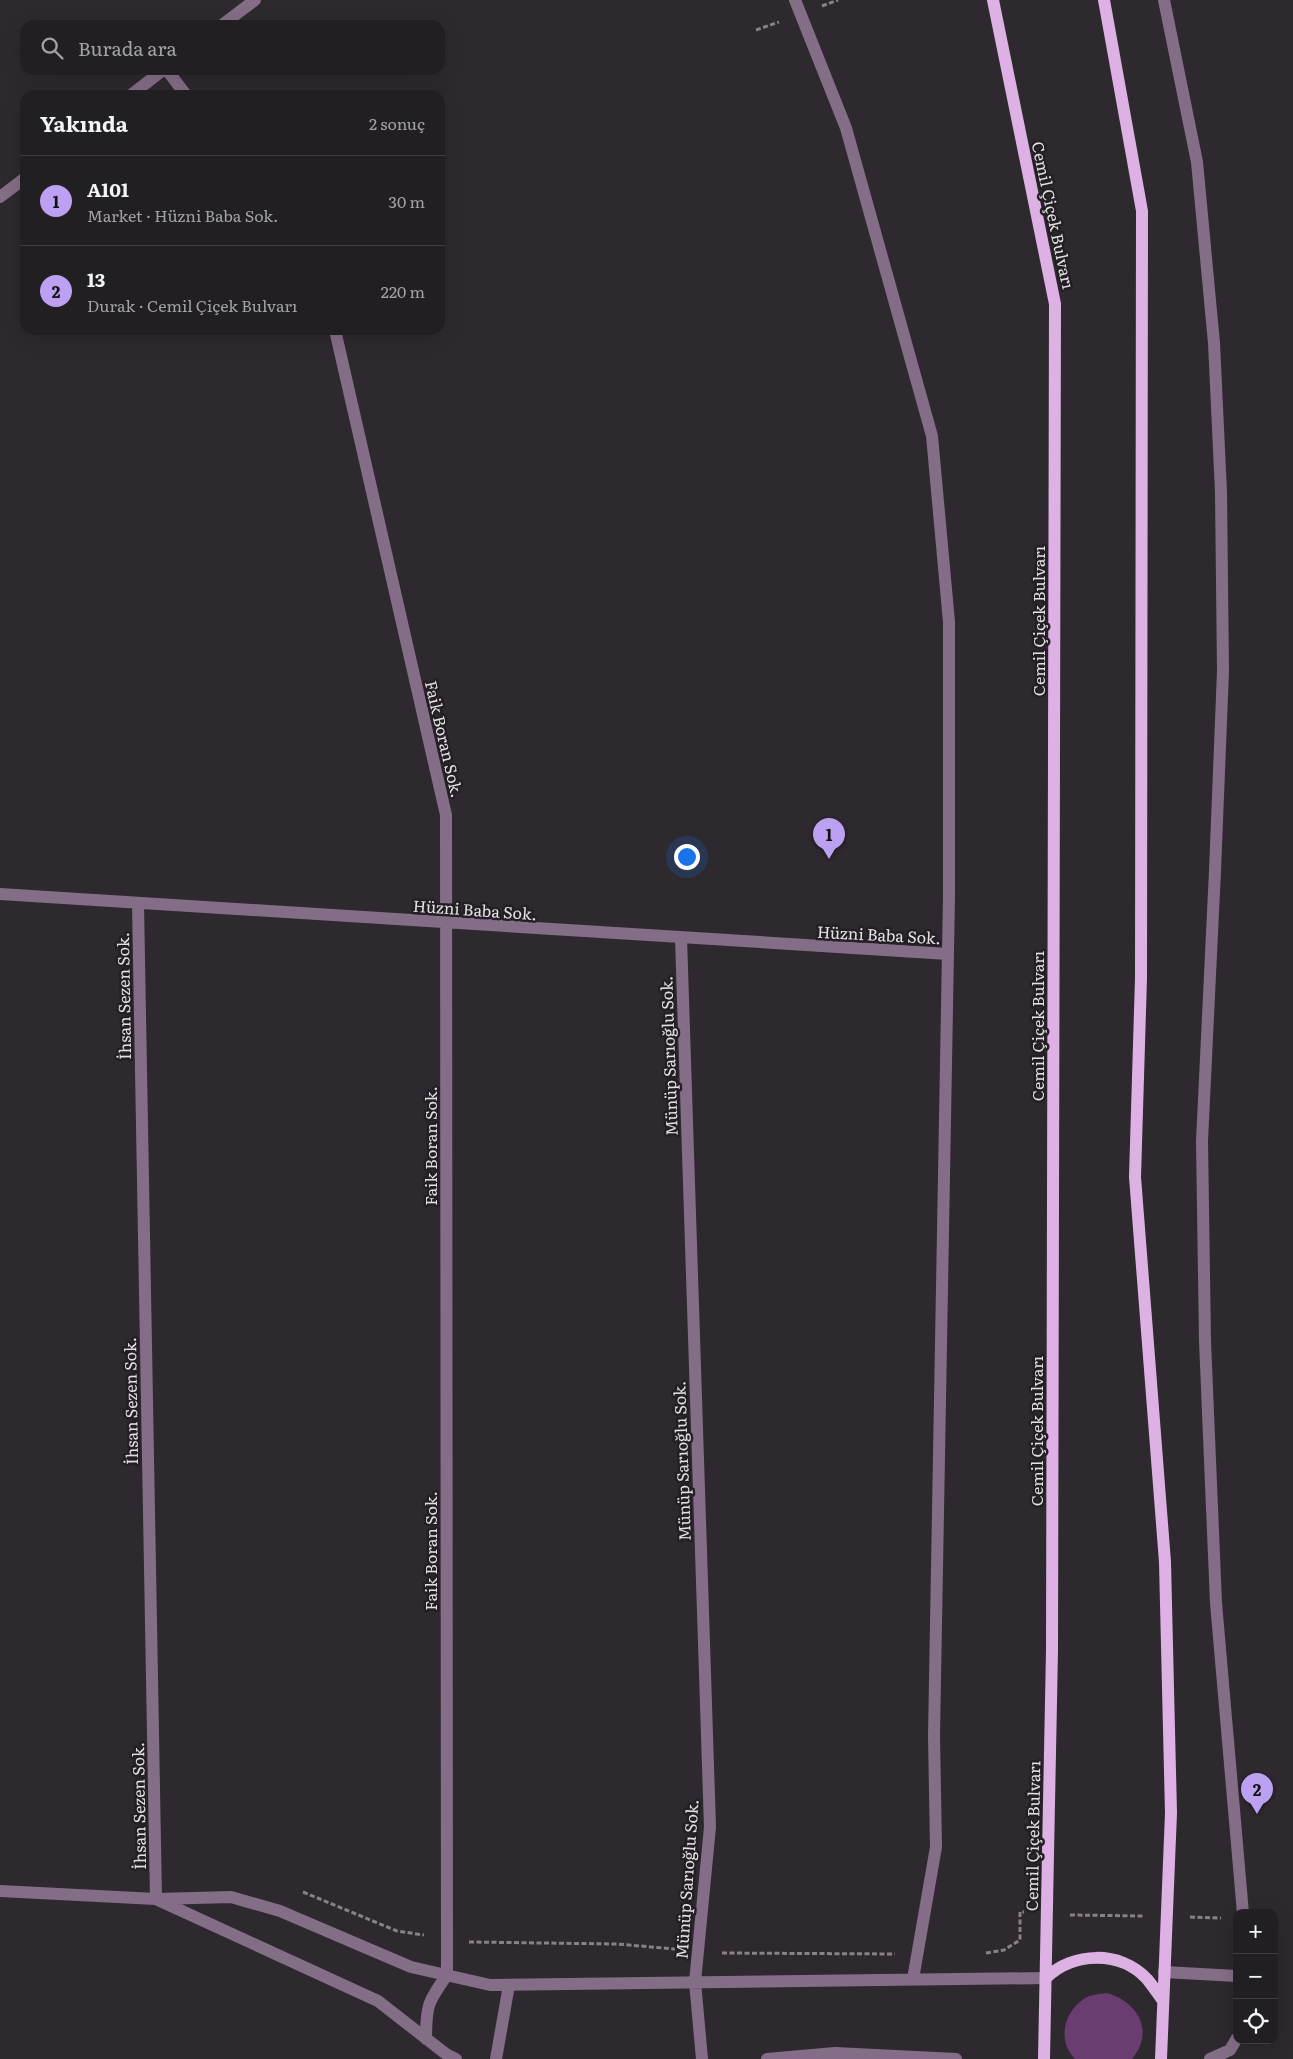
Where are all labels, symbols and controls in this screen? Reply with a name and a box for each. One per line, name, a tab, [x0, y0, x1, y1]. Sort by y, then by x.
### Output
search box	[20, 20, 445, 75]
icon: search	[38, 34, 66, 62]
text: Burada ara	[78, 34, 177, 62]
text: Yakında	[40, 107, 128, 138]
text: 2 sonuç	[369, 111, 425, 135]
street label: Cemil Çiçek Bulvarı	[1027, 139, 1081, 291]
text: A101	[87, 175, 129, 203]
text: 1	[53, 189, 59, 213]
text: 30 m	[388, 189, 425, 213]
text: Market · Hüzni Baba Sok.	[87, 203, 278, 227]
text: 13	[87, 265, 105, 293]
text: 2	[52, 279, 60, 303]
text: 220 m	[381, 279, 425, 303]
text: Durak · Cemil Çiçek Bulvarı	[87, 293, 297, 317]
street label: Cemil Çiçek Bulvarı	[1026, 546, 1050, 696]
street label: Faik Boran Sok.	[420, 678, 470, 800]
pin: 1	[813, 818, 845, 859]
your location	[674, 844, 700, 870]
street label: Hüzni Baba Sok.	[412, 893, 538, 925]
street label: Hüzni Baba Sok.	[816, 919, 942, 949]
street label: İhsan Sezen Sok.	[110, 932, 136, 1060]
street label: Cemil Çiçek Bulvarı	[1025, 951, 1049, 1101]
street label: Münüp Sarıoğlu Sok.	[653, 976, 683, 1136]
street label: Faik Boran Sok.	[418, 1086, 442, 1206]
street label: İhsan Sezen Sok.	[117, 1337, 143, 1465]
street label: Cemil Çiçek Bulvarı	[1024, 1356, 1048, 1506]
street label: Münüp Sarıoğlu Sok.	[666, 1381, 696, 1541]
street label: Faik Boran Sok.	[418, 1491, 442, 1611]
street label: İhsan Sezen Sok.	[125, 1742, 151, 1870]
street label: Cemil Çiçek Bulvarı	[1019, 1761, 1045, 1911]
pin: 2	[1241, 1773, 1273, 1814]
street label: Münüp Sarıoğlu Sok.	[668, 1798, 704, 1960]
map controls	[1233, 1909, 1278, 2044]
button: +	[1233, 1909, 1278, 1954]
button: −	[1233, 1954, 1278, 1999]
button: locate	[1233, 1999, 1278, 2044]

